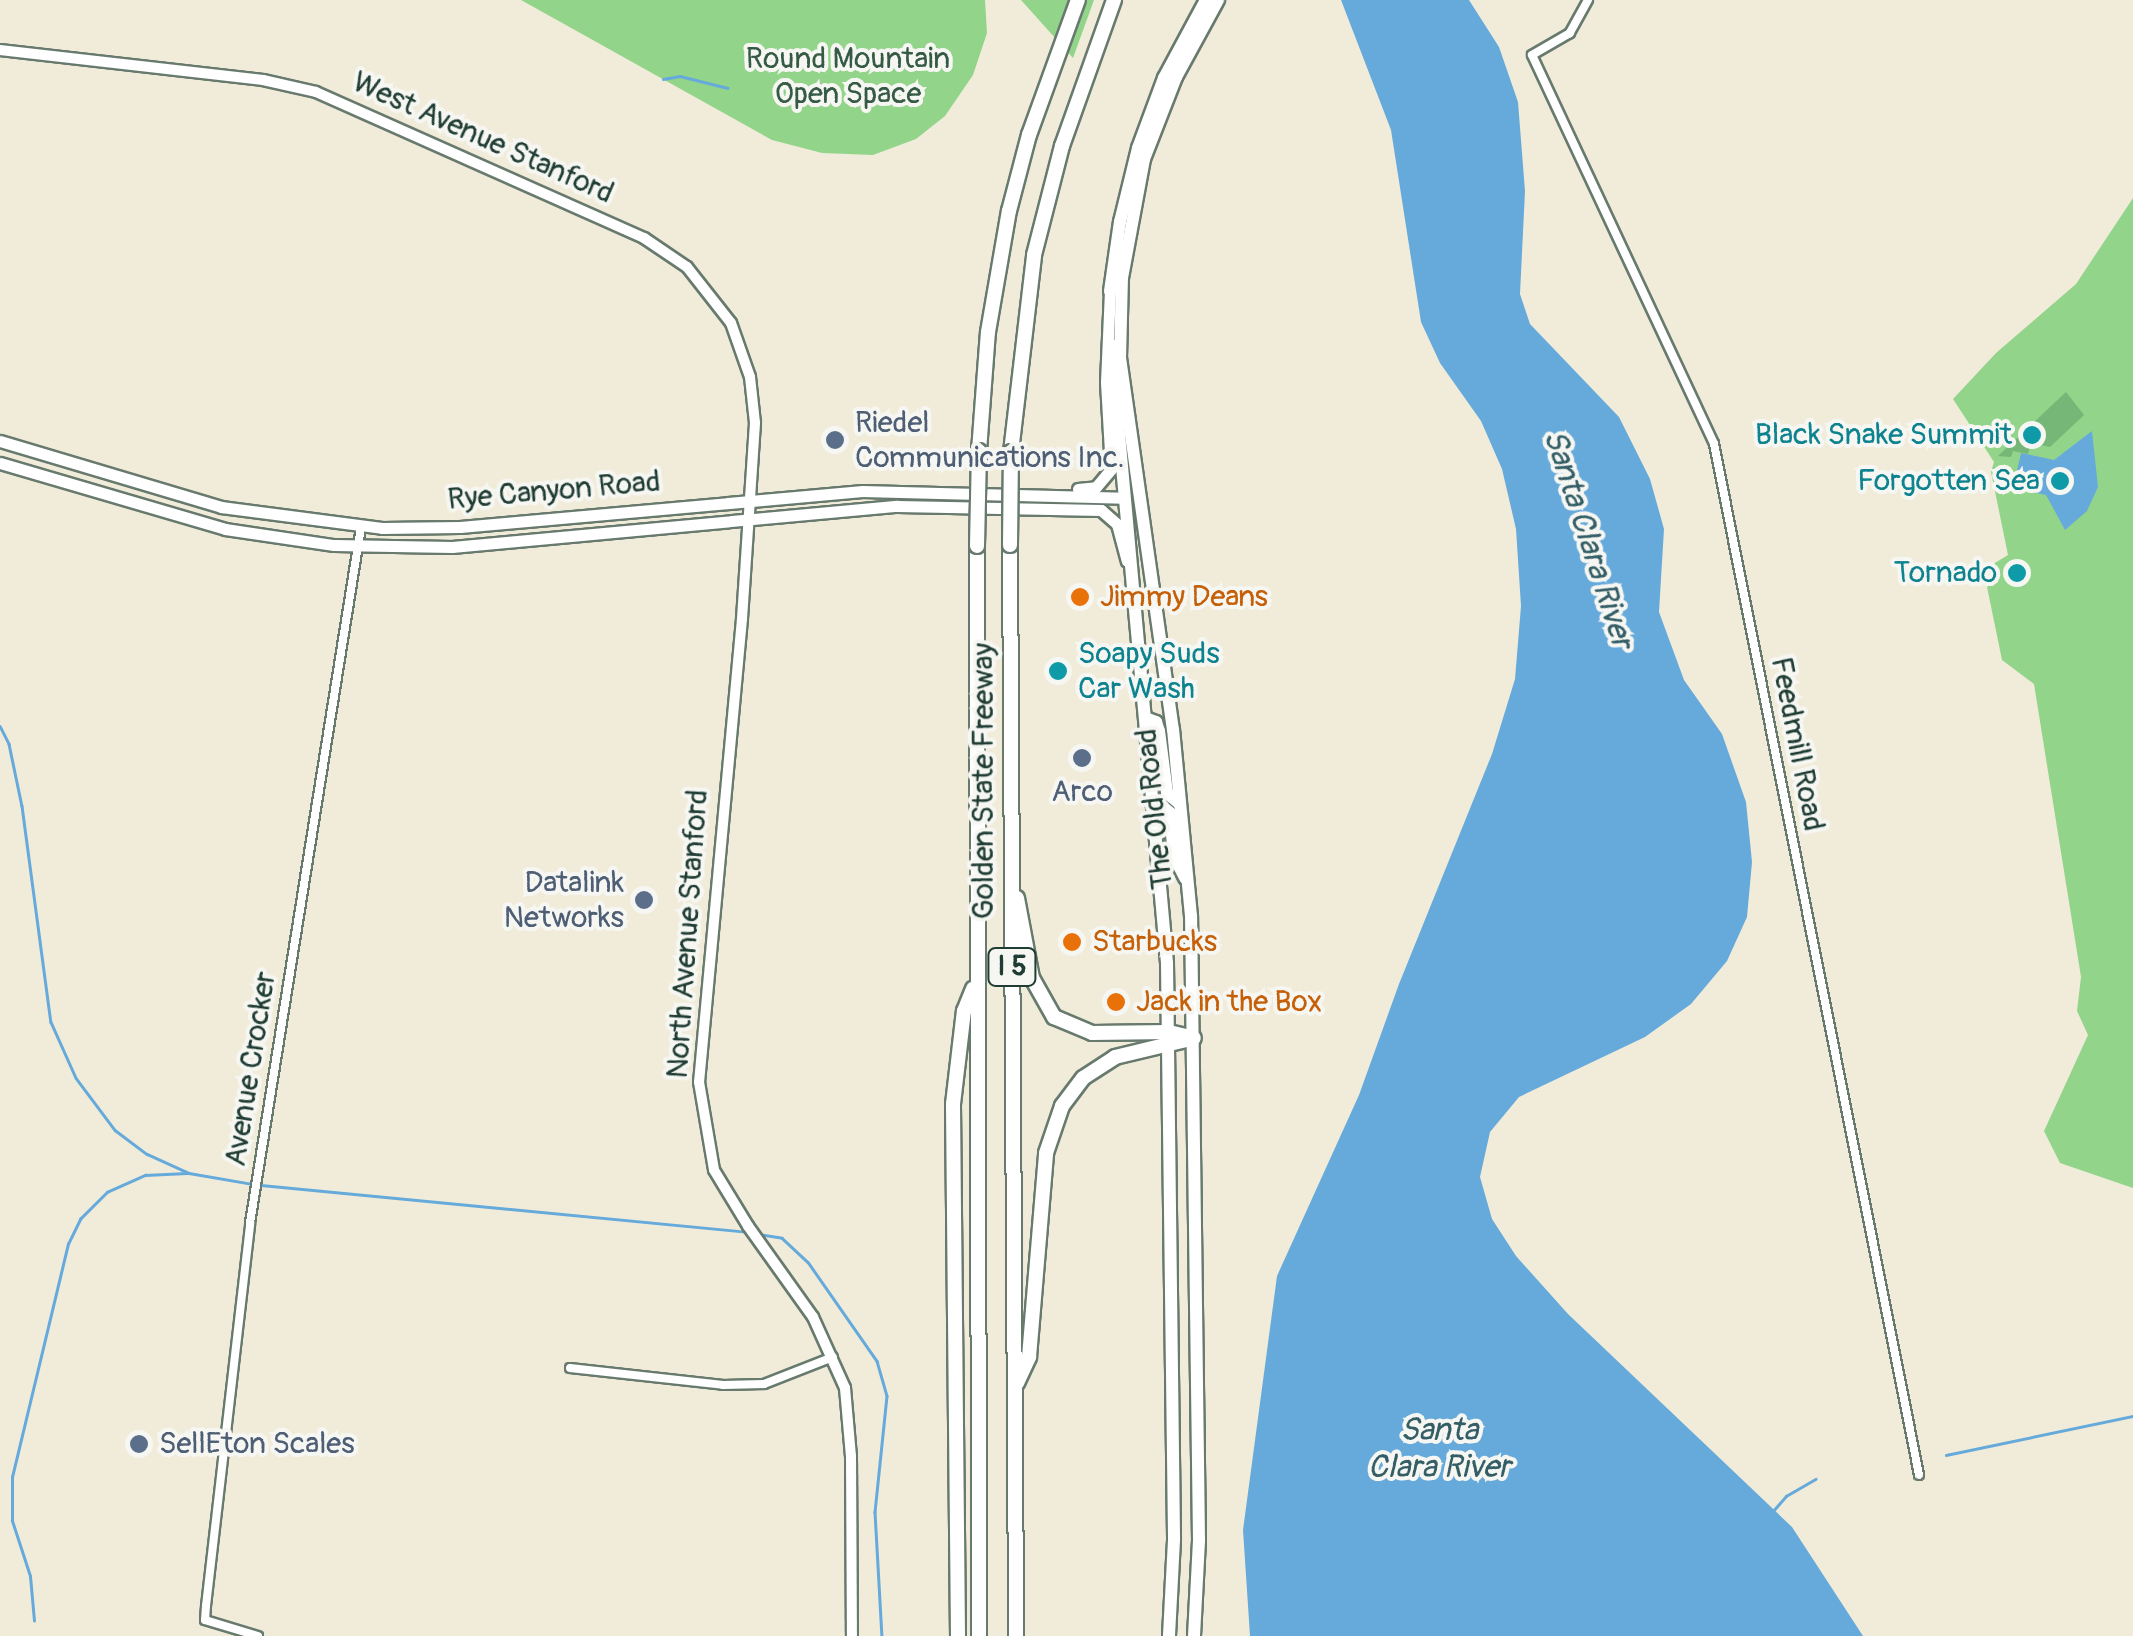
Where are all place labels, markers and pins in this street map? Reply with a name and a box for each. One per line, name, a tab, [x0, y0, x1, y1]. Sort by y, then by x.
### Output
place label: Riedel Communications Inc.	[855, 405, 1124, 476]
place label: Black Snake Summit	[1755, 417, 2012, 453]
marker: Black Snake Summit	[2021, 424, 2043, 446]
marker: Riedel Communications Inc.	[824, 429, 846, 451]
place label: Forgotten Sea	[1857, 463, 2040, 499]
marker: Forgotten Sea	[2049, 470, 2071, 492]
place label: Tornado	[1894, 555, 1997, 591]
marker: Tornado	[2006, 562, 2028, 584]
place label: Jimmy Deans	[1100, 579, 1268, 615]
marker: Jimmy Deans	[1069, 586, 1091, 608]
place label: Soapy Suds Car Wash	[1078, 636, 1220, 706]
marker: Soapy Suds Car Wash	[1047, 660, 1069, 682]
marker: Arco	[1071, 747, 1093, 769]
place label: Arco	[1051, 774, 1113, 810]
place label: Datalink Networks	[504, 865, 624, 936]
marker: Datalink Networks	[633, 889, 655, 911]
place label: Starbucks	[1092, 924, 1217, 960]
marker: Starbucks	[1061, 931, 1083, 953]
place label: Jack in the Box	[1136, 984, 1322, 1020]
marker: Jack in the Box	[1105, 991, 1127, 1013]
place label: SellEton Scales	[159, 1426, 355, 1462]
marker: SellEton Scales	[128, 1433, 150, 1455]

